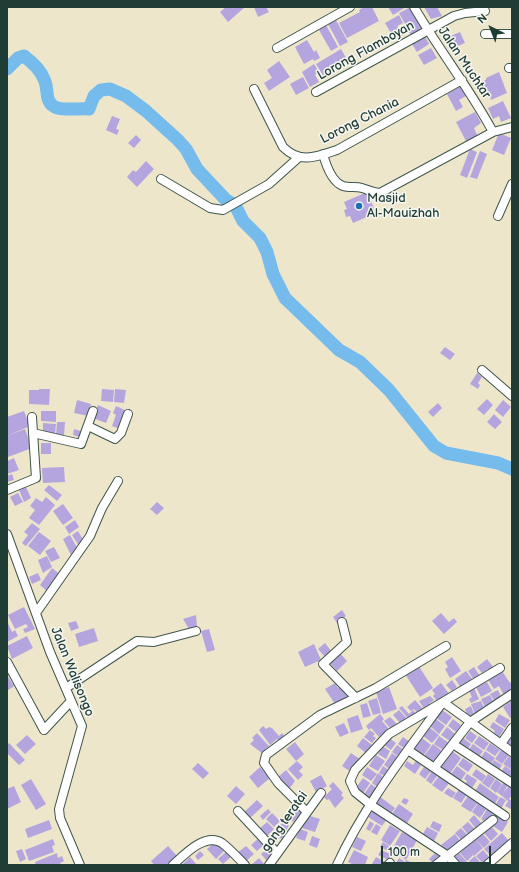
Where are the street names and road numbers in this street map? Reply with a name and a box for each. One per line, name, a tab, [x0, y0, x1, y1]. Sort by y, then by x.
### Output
street label: Lorong Flamboyan	[315, 18, 417, 84]
street label: Jalan Muchtar	[434, 24, 494, 102]
street label: Lorong Chania	[318, 94, 402, 148]
street label: Jalan Walisongo	[47, 625, 97, 719]
street label: gang teratai	[258, 789, 312, 855]

